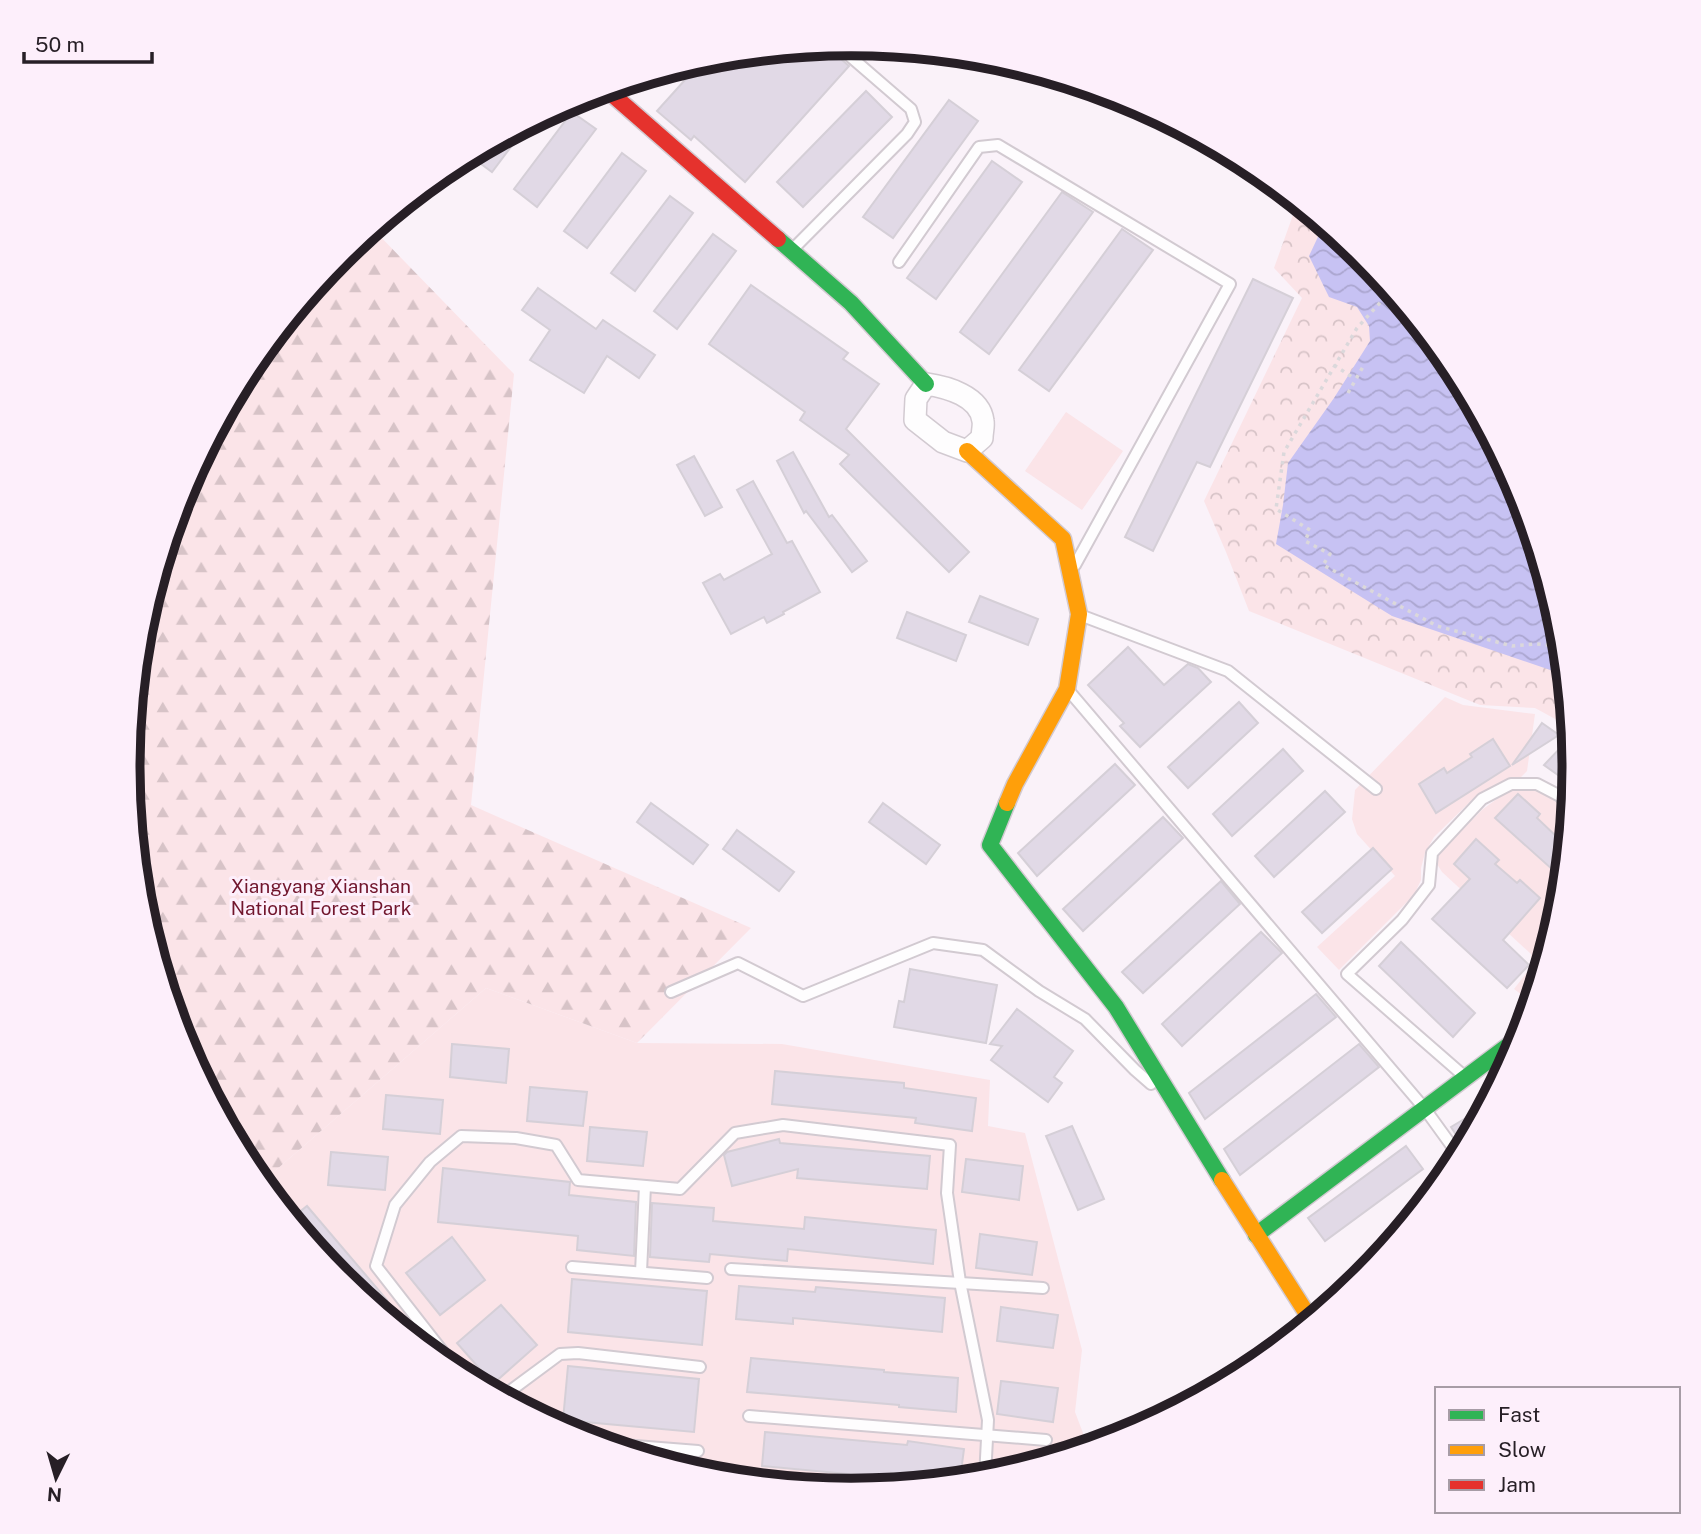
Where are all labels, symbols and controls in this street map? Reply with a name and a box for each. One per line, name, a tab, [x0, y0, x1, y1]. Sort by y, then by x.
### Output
scale bar	[24, 21, 152, 65]
text: 50 m	[35, 32, 85, 57]
park label: Xiangyang Xianshan National Forest Park	[231, 875, 412, 919]
legend	[1435, 1387, 1680, 1513]
text: Fast	[1498, 1402, 1540, 1427]
text: Slow	[1498, 1437, 1546, 1462]
north arrow	[21, 1443, 91, 1513]
text: Jam	[1498, 1472, 1536, 1497]
text: N	[46, 1483, 63, 1507]

